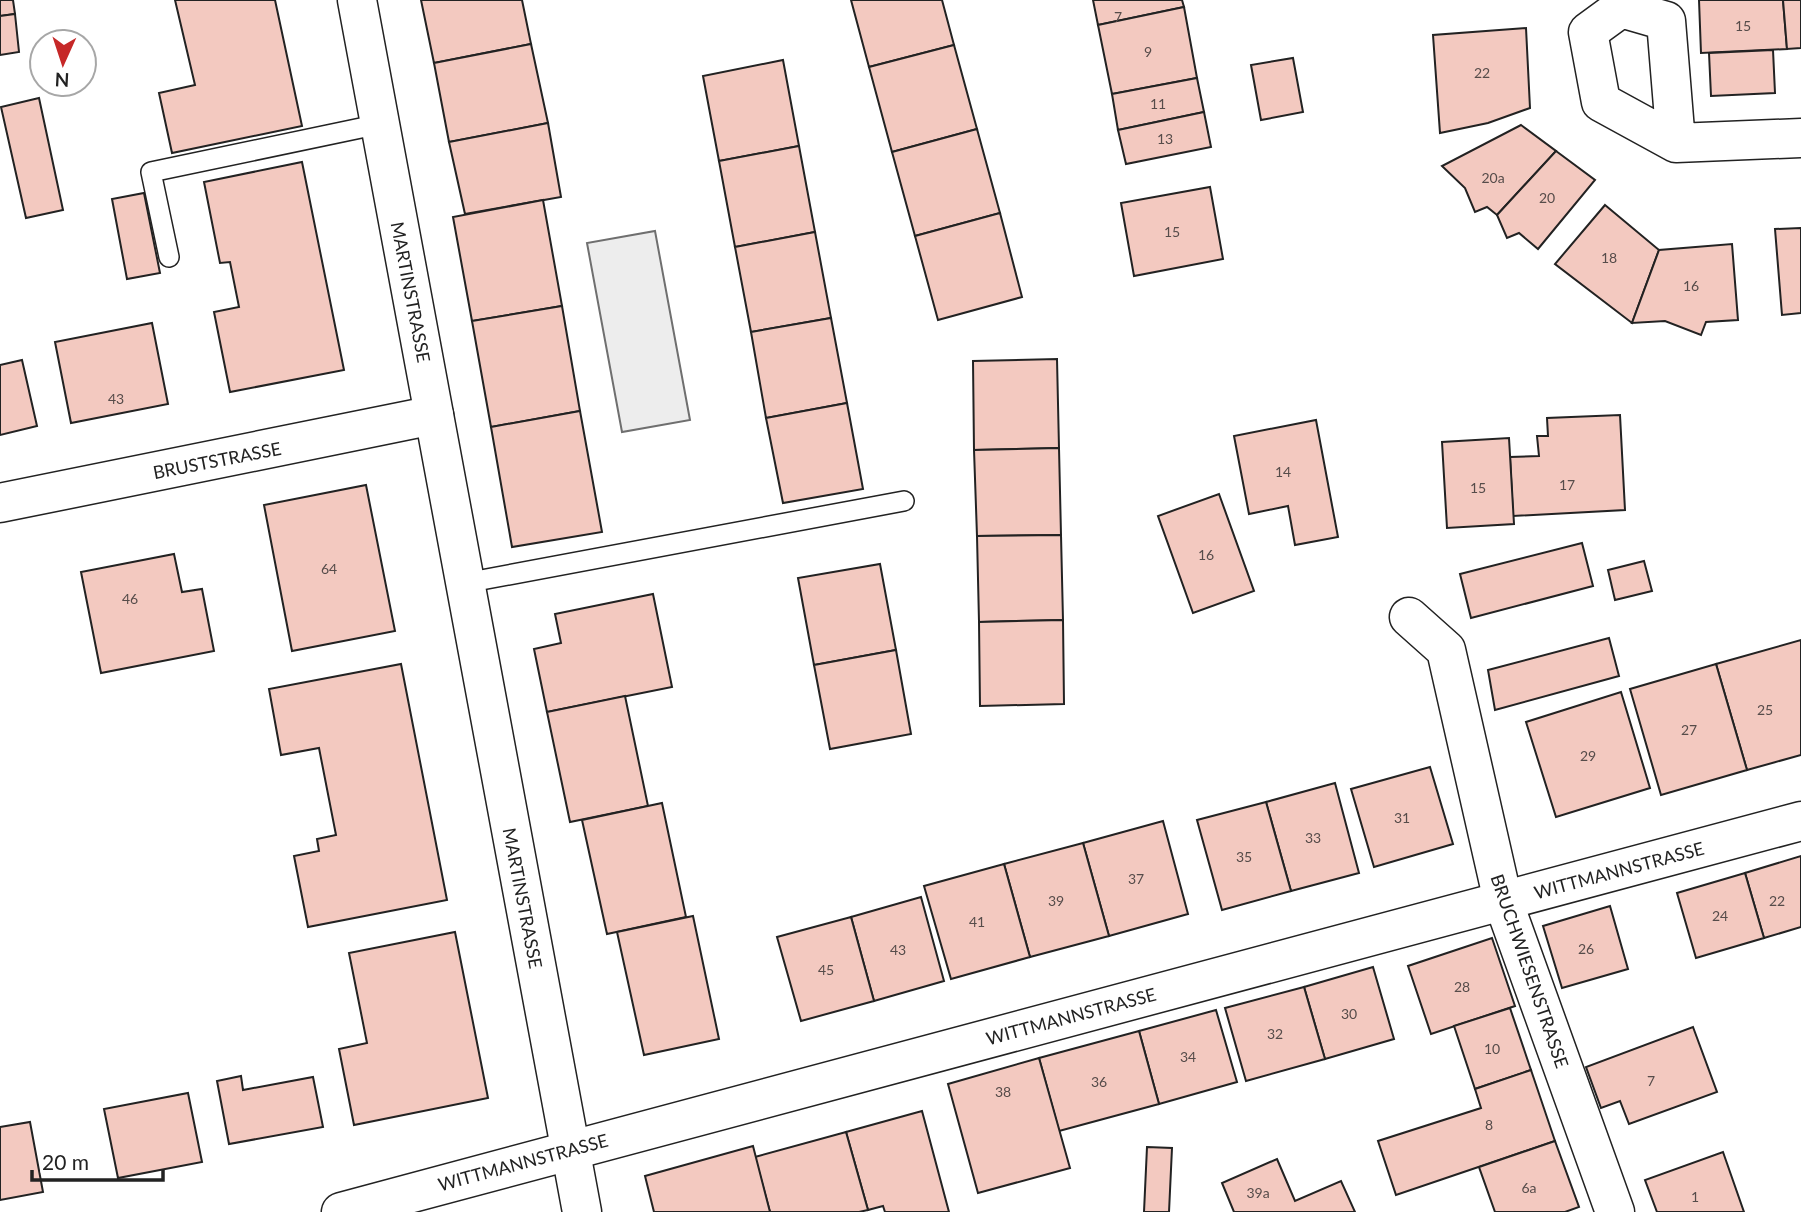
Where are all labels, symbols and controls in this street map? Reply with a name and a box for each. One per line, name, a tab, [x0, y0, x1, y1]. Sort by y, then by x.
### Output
house number: 7	[1114, 8, 1122, 25]
house number: 15	[1735, 17, 1751, 34]
north arrow	[28, 28, 98, 98]
house number: 9	[1144, 43, 1152, 60]
house number: 22	[1474, 64, 1490, 81]
text: N	[54, 69, 70, 92]
house number: 11	[1150, 95, 1166, 112]
house number: 13	[1157, 130, 1173, 147]
house number: 20a	[1481, 169, 1505, 186]
house number: 20	[1539, 189, 1555, 206]
street label: MARTINSTRASSE	[387, 220, 435, 364]
house number: 15	[1164, 223, 1180, 240]
house number: 18	[1601, 249, 1617, 266]
house number: 16	[1683, 277, 1699, 294]
house number: 43	[108, 390, 124, 407]
street label: BRUSTSTRASSE	[151, 437, 283, 483]
house number: 14	[1275, 463, 1291, 480]
house number: 17	[1559, 476, 1575, 493]
house number: 15	[1470, 479, 1486, 496]
house number: 16	[1198, 546, 1214, 563]
house number: 64	[321, 560, 337, 577]
house number: 46	[122, 590, 138, 607]
house number: 25	[1757, 701, 1773, 718]
house number: 27	[1681, 721, 1697, 738]
house number: 29	[1580, 747, 1596, 764]
house number: 31	[1394, 809, 1410, 826]
street label: MARTINSTRASSE	[499, 826, 547, 970]
house number: 33	[1305, 829, 1321, 846]
street label: WITTMANNSTRASSE	[1532, 837, 1706, 903]
house number: 35	[1236, 848, 1252, 865]
house number: 37	[1128, 870, 1144, 887]
street label: BRUCHWIESENSTRASSE	[1486, 871, 1574, 1071]
house number: 39	[1048, 892, 1064, 909]
house number: 22	[1769, 892, 1785, 909]
house number: 24	[1712, 907, 1728, 924]
house number: 41	[969, 913, 985, 930]
house number: 26	[1578, 940, 1594, 957]
house number: 43	[890, 941, 906, 958]
house number: 45	[818, 961, 834, 978]
house number: 28	[1454, 978, 1470, 995]
street label: WITTMANNSTRASSE	[984, 983, 1158, 1049]
house number: 30	[1341, 1005, 1357, 1022]
house number: 32	[1267, 1025, 1283, 1042]
house number: 10	[1484, 1040, 1500, 1057]
house number: 34	[1180, 1048, 1196, 1065]
house number: 7	[1647, 1072, 1655, 1089]
house number: 36	[1091, 1073, 1107, 1090]
house number: 38	[995, 1083, 1011, 1100]
house number: 8	[1485, 1116, 1493, 1133]
street label: WITTMANNSTRASSE	[436, 1129, 610, 1195]
scale bar	[32, 1138, 163, 1182]
text: 20 m	[42, 1149, 89, 1174]
house number: 6a	[1521, 1179, 1537, 1196]
house number: 39a	[1246, 1184, 1270, 1201]
house number: 1	[1691, 1188, 1699, 1205]

